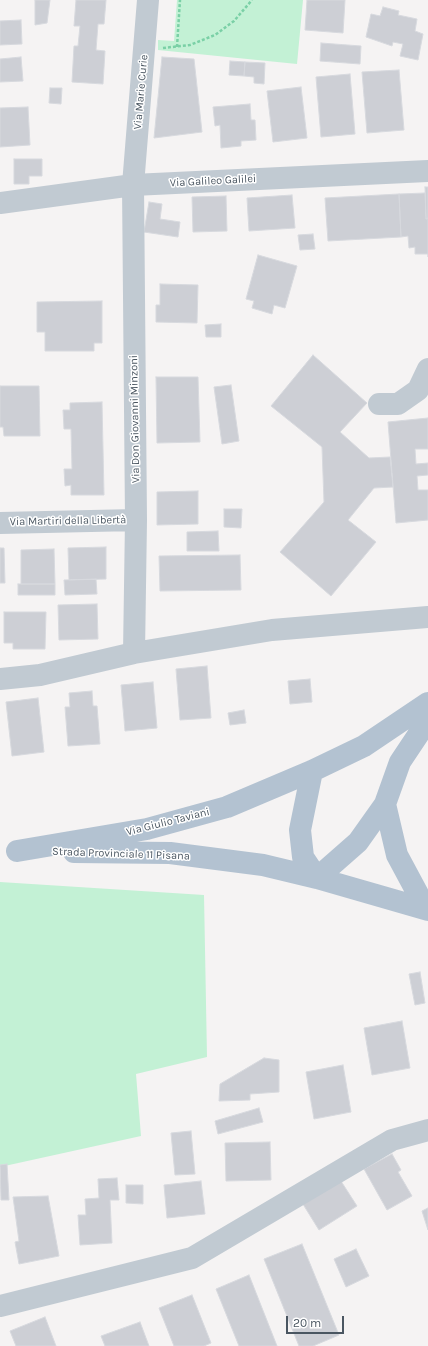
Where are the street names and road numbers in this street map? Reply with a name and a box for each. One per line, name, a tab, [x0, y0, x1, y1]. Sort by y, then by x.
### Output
street label: Via Marie Curie	[131, 54, 151, 130]
street label: Via Galileo Galilei	[169, 172, 257, 190]
street label: Via Don Giovanni Minzoni	[127, 355, 143, 483]
street label: Via Martiri della Libertà	[10, 513, 126, 529]
street label: Via Giulio Taviani	[125, 805, 211, 839]
street label: Strada Provinciale 11 Pisana	[52, 845, 190, 863]

